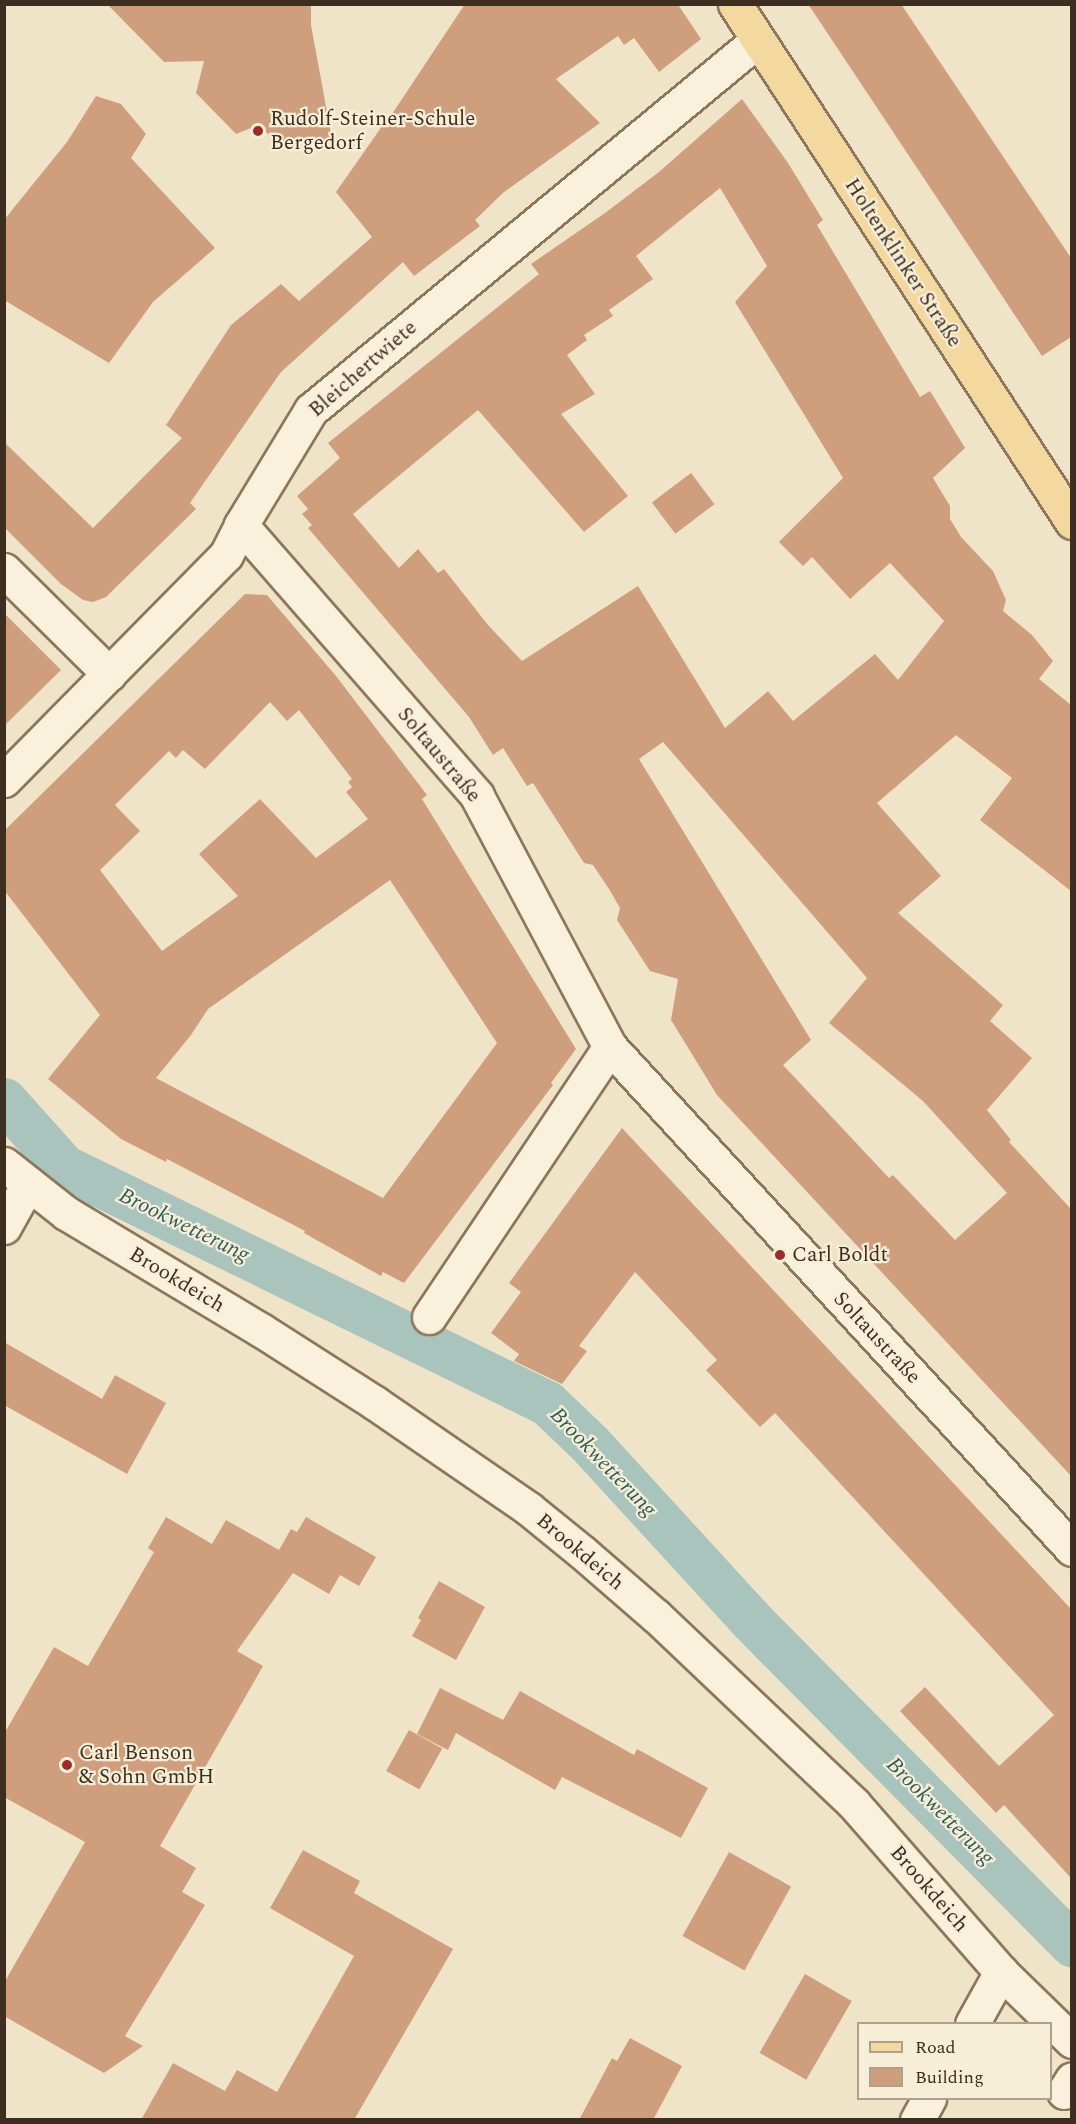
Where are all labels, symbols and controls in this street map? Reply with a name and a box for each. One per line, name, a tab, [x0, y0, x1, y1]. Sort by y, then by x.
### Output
place label: Rudolf-Steiner-Schule Bergedorf	[270, 106, 475, 156]
marker: Rudolf-Steiner-Schule Bergedorf	[251, 124, 265, 138]
street label: Holtenklinker Straße	[839, 174, 967, 352]
street label: Bleichertwiete	[304, 315, 422, 423]
street label: Soltaustraße	[392, 702, 486, 808]
water label: Brookwetterung	[115, 1182, 253, 1268]
street label: Brookdeich	[125, 1242, 229, 1318]
place label: Carl Boldt	[792, 1242, 888, 1268]
marker: Carl Boldt	[773, 1248, 787, 1262]
street label: Soltaustraße	[828, 1287, 926, 1389]
water label: Brookwetterung	[544, 1402, 662, 1522]
street label: Brookdeich	[531, 1508, 629, 1596]
place label: Carl Benson & Sohn GmbH	[79, 1740, 214, 1790]
water label: Brookwetterung	[881, 1752, 999, 1870]
marker: Carl Benson & Sohn GmbH	[60, 1758, 74, 1772]
street label: Brookdeich	[884, 1840, 974, 1938]
legend	[857, 2022, 1052, 2100]
text: Road	[915, 2034, 956, 2061]
text: Building	[915, 2064, 984, 2091]

